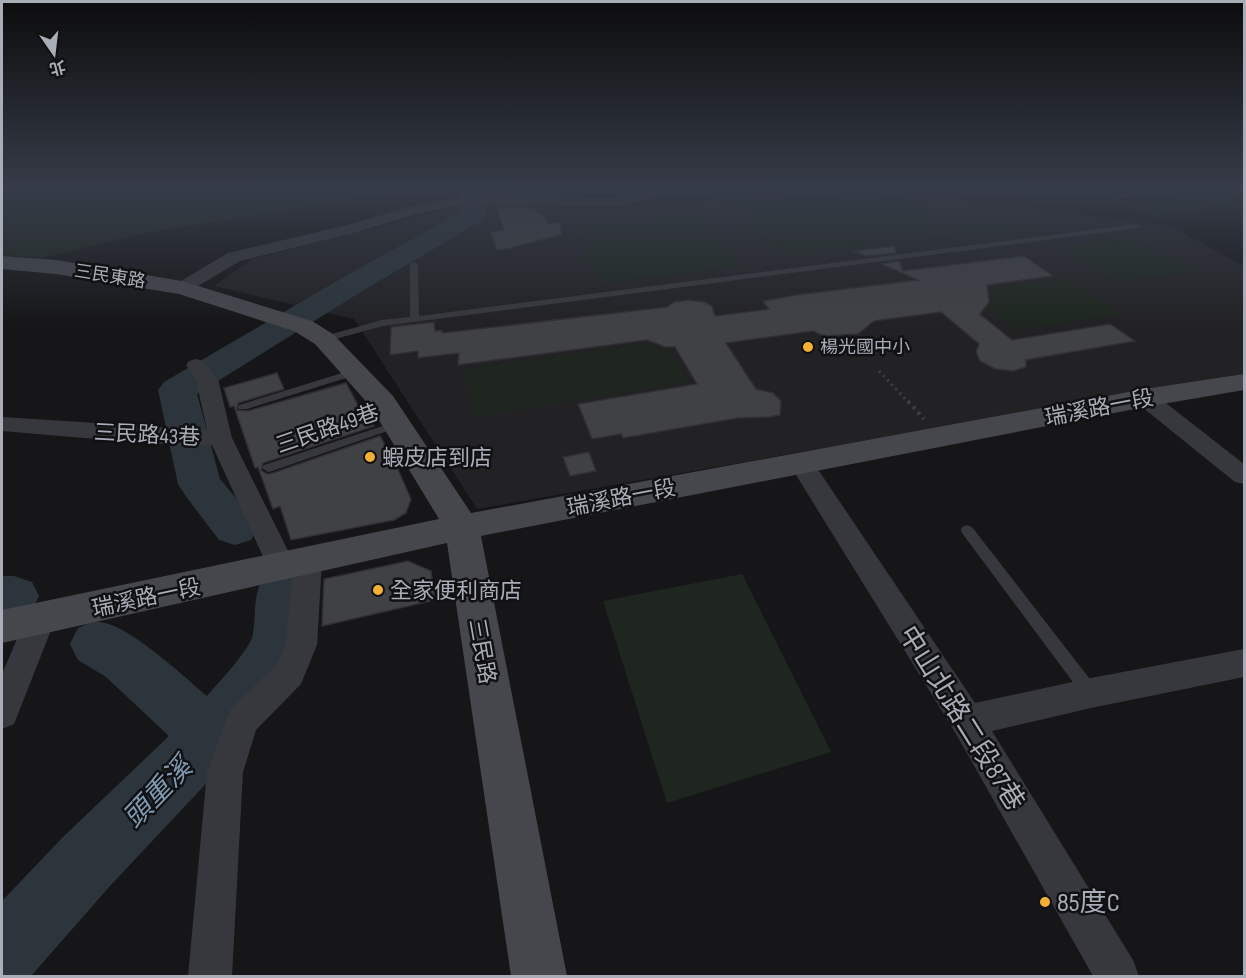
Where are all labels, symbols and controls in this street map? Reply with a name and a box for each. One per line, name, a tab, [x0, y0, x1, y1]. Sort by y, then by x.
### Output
north arrow	[24, 24, 84, 84]
text: 北	[47, 56, 67, 78]
street label: 三民東路	[73, 260, 147, 292]
place label: 楊光國中小	[820, 337, 910, 358]
marker: 楊光國中小	[801, 340, 815, 354]
street label: 瑞溪路一段	[1043, 385, 1156, 432]
street label: 三民路49巷	[273, 399, 382, 460]
street label: 三民路43巷	[93, 419, 201, 452]
place label: 蝦皮店到店	[382, 445, 492, 472]
marker: 蝦皮店到店	[363, 450, 377, 464]
street label: 瑞溪路一段	[565, 475, 678, 522]
street label: 瑞溪路一段	[90, 574, 203, 623]
place label: 全家便利商店	[390, 578, 522, 605]
marker: 全家便利商店	[371, 583, 385, 597]
street label: 三民路	[462, 616, 501, 686]
street label: 中山北路二段87巷	[892, 620, 1031, 817]
water label: 頭重溪	[117, 748, 202, 835]
place label: 85度C	[1057, 887, 1120, 919]
marker: 85度C	[1038, 895, 1052, 909]

